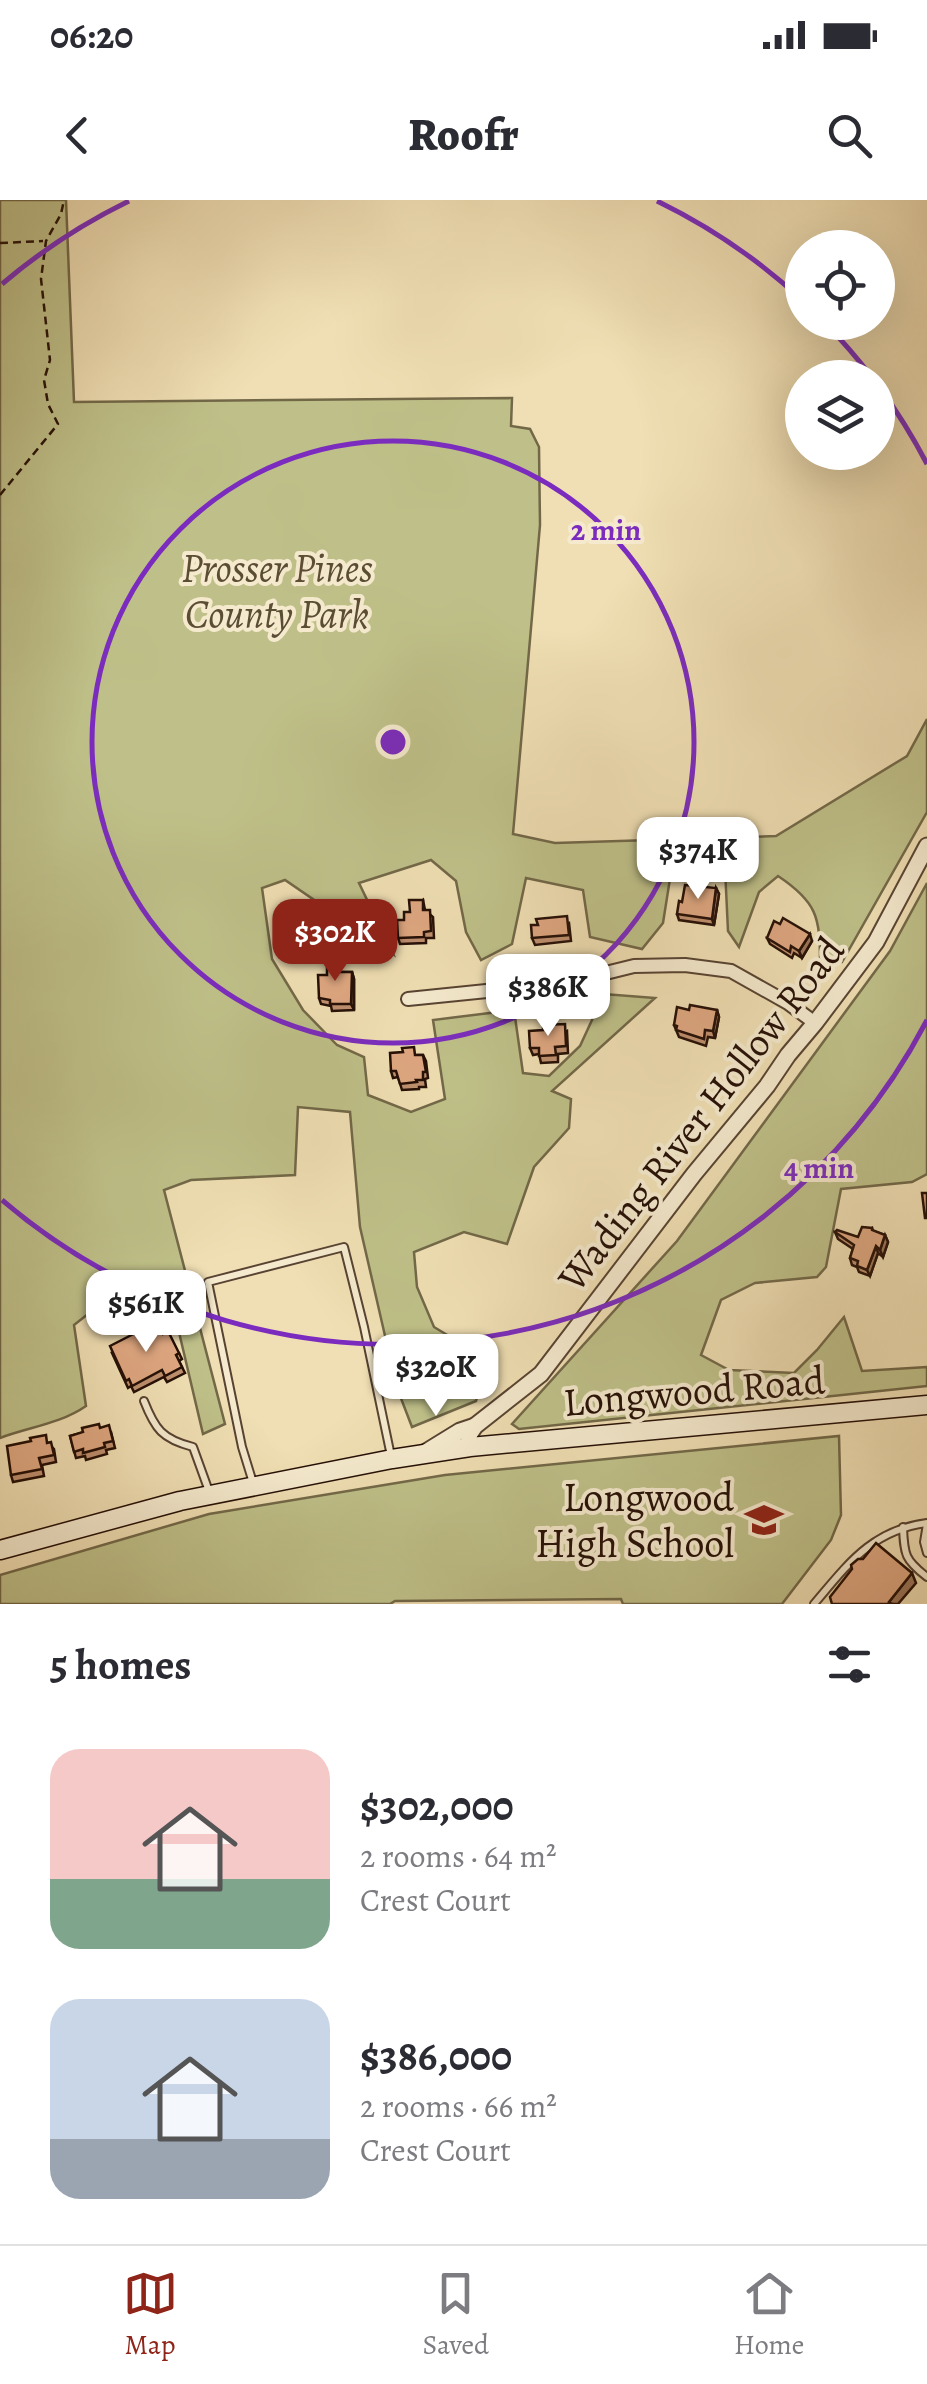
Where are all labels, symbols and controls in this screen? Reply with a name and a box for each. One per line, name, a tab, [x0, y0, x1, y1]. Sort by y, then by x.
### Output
text: 06:20	[50, 9, 133, 61]
text: Roofr	[408, 104, 519, 166]
icon: back	[50, 108, 105, 163]
icon: search	[822, 108, 877, 163]
map controls	[785, 230, 895, 470]
button: locate	[785, 230, 895, 340]
button: layers	[785, 360, 895, 470]
text: 2 min	[571, 510, 641, 550]
park label: Prosser Pines County Park	[181, 541, 373, 642]
centre of rings	[375, 724, 411, 760]
pin: $374K	[628, 817, 768, 902]
text: $374K	[659, 827, 737, 871]
pin: $302K	[265, 899, 405, 984]
text: $302K	[294, 909, 376, 953]
street label: Wading River Hollow Road	[544, 925, 857, 1304]
pin: $386K	[478, 954, 618, 1039]
text: $386K	[508, 964, 588, 1008]
text: 4 min	[784, 1148, 854, 1188]
pin: $561K	[76, 1270, 216, 1355]
text: $561K	[108, 1280, 184, 1324]
pin: $320K	[366, 1334, 506, 1419]
text: $320K	[395, 1344, 477, 1388]
street label: Longwood Road	[561, 1352, 828, 1430]
place label: Longwood High School	[535, 1470, 735, 1571]
school or university icon: Longwood High School	[743, 1499, 785, 1541]
text: 5 homes	[50, 1636, 191, 1693]
icon: filters	[822, 1637, 877, 1692]
text: $302,000	[360, 1777, 514, 1834]
icon: home	[130, 1789, 250, 1909]
text: 2 rooms · 64 m²	[360, 1834, 557, 1878]
text: Crest Court	[360, 1878, 511, 1922]
text: $386,000	[360, 2027, 512, 2084]
icon: home	[130, 2039, 250, 2159]
text: 2 rooms · 66 m²	[360, 2084, 557, 2128]
text: Crest Court	[360, 2128, 511, 2172]
tab: Map	[123, 2266, 178, 2364]
tab: Saved	[423, 2266, 489, 2364]
tab: Home	[734, 2266, 804, 2364]

